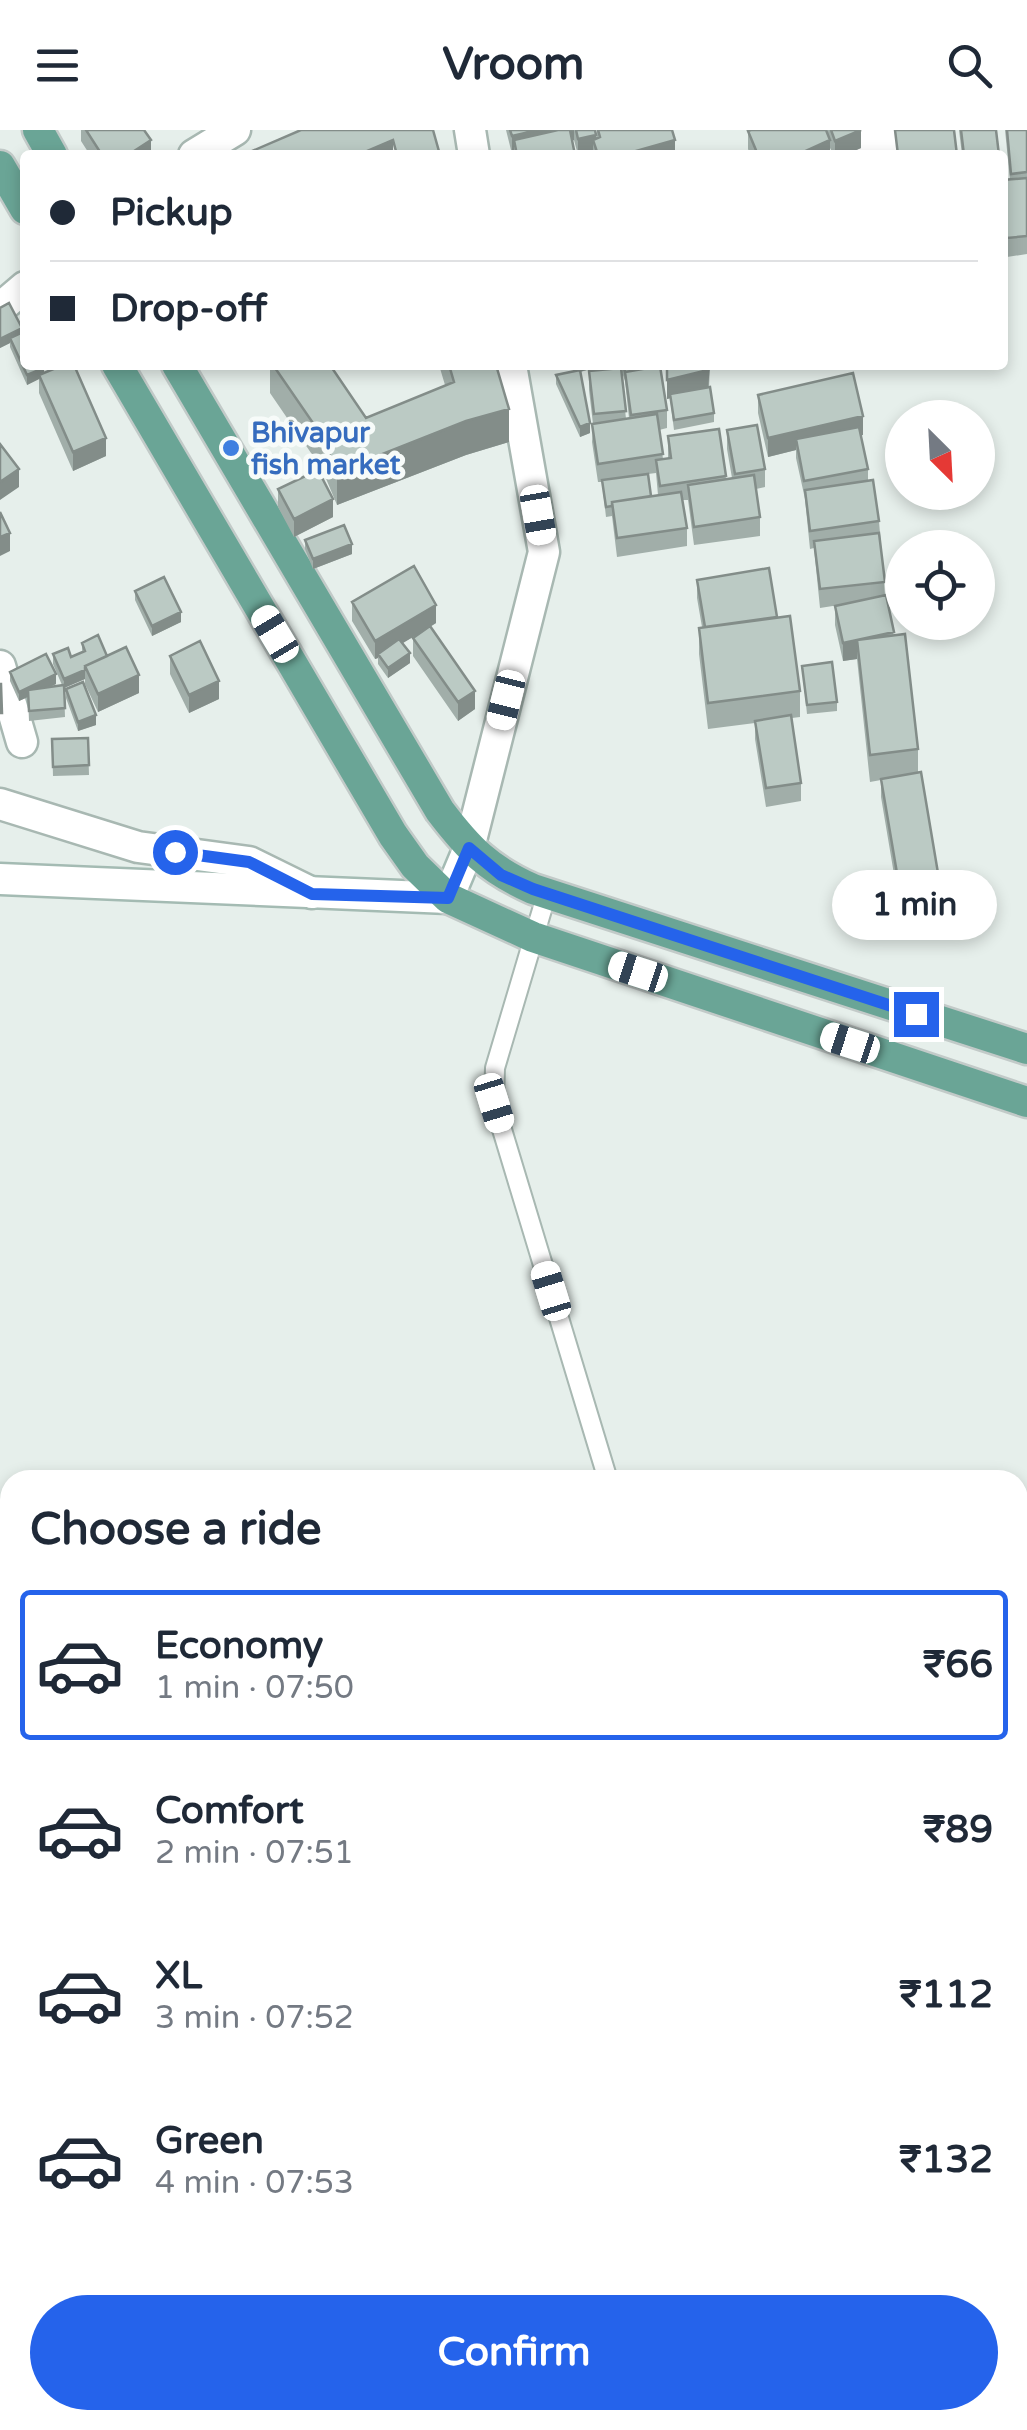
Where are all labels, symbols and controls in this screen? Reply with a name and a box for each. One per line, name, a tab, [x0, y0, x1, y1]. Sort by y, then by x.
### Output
icon: menu	[30, 38, 85, 93]
text: Vroom	[443, 38, 584, 92]
icon: search	[942, 38, 997, 93]
text: Pickup	[110, 190, 233, 236]
text: Drop-off	[110, 286, 267, 332]
north arrow	[885, 400, 995, 510]
map controls	[885, 400, 995, 640]
place label: Bhivapur fish market	[251, 416, 401, 482]
marker: Bhivapur fish market	[220, 437, 242, 459]
car	[518, 483, 558, 547]
button: locate	[885, 530, 995, 640]
car	[247, 601, 303, 667]
car	[484, 667, 528, 733]
route start	[153, 830, 198, 875]
callout: 1 min	[834, 869, 998, 939]
text: 1 min	[872, 886, 957, 924]
car	[605, 948, 671, 996]
route end	[894, 992, 939, 1037]
car	[817, 1019, 883, 1067]
car	[471, 1070, 517, 1136]
car	[528, 1258, 574, 1324]
text: Choose a ride	[30, 1503, 321, 1557]
icon: car	[35, 1620, 125, 1710]
text: Economy	[155, 1623, 323, 1669]
text: ₹66	[923, 1642, 993, 1688]
text: 1 min · 07:50	[155, 1669, 354, 1707]
icon: car	[35, 1785, 125, 1875]
text: Comfort	[155, 1788, 304, 1834]
text: ₹89	[923, 1807, 993, 1853]
text: 2 min · 07:51	[155, 1834, 354, 1872]
icon: car	[35, 1950, 125, 2040]
text: XL	[155, 1953, 202, 1999]
text: ₹112	[899, 1972, 993, 2018]
text: 3 min · 07:52	[155, 1999, 354, 2037]
icon: car	[35, 2115, 125, 2205]
text: Green	[155, 2118, 264, 2164]
text: ₹132	[899, 2137, 993, 2183]
text: 4 min · 07:53	[155, 2164, 354, 2202]
button: Confirm	[30, 2295, 998, 2410]

